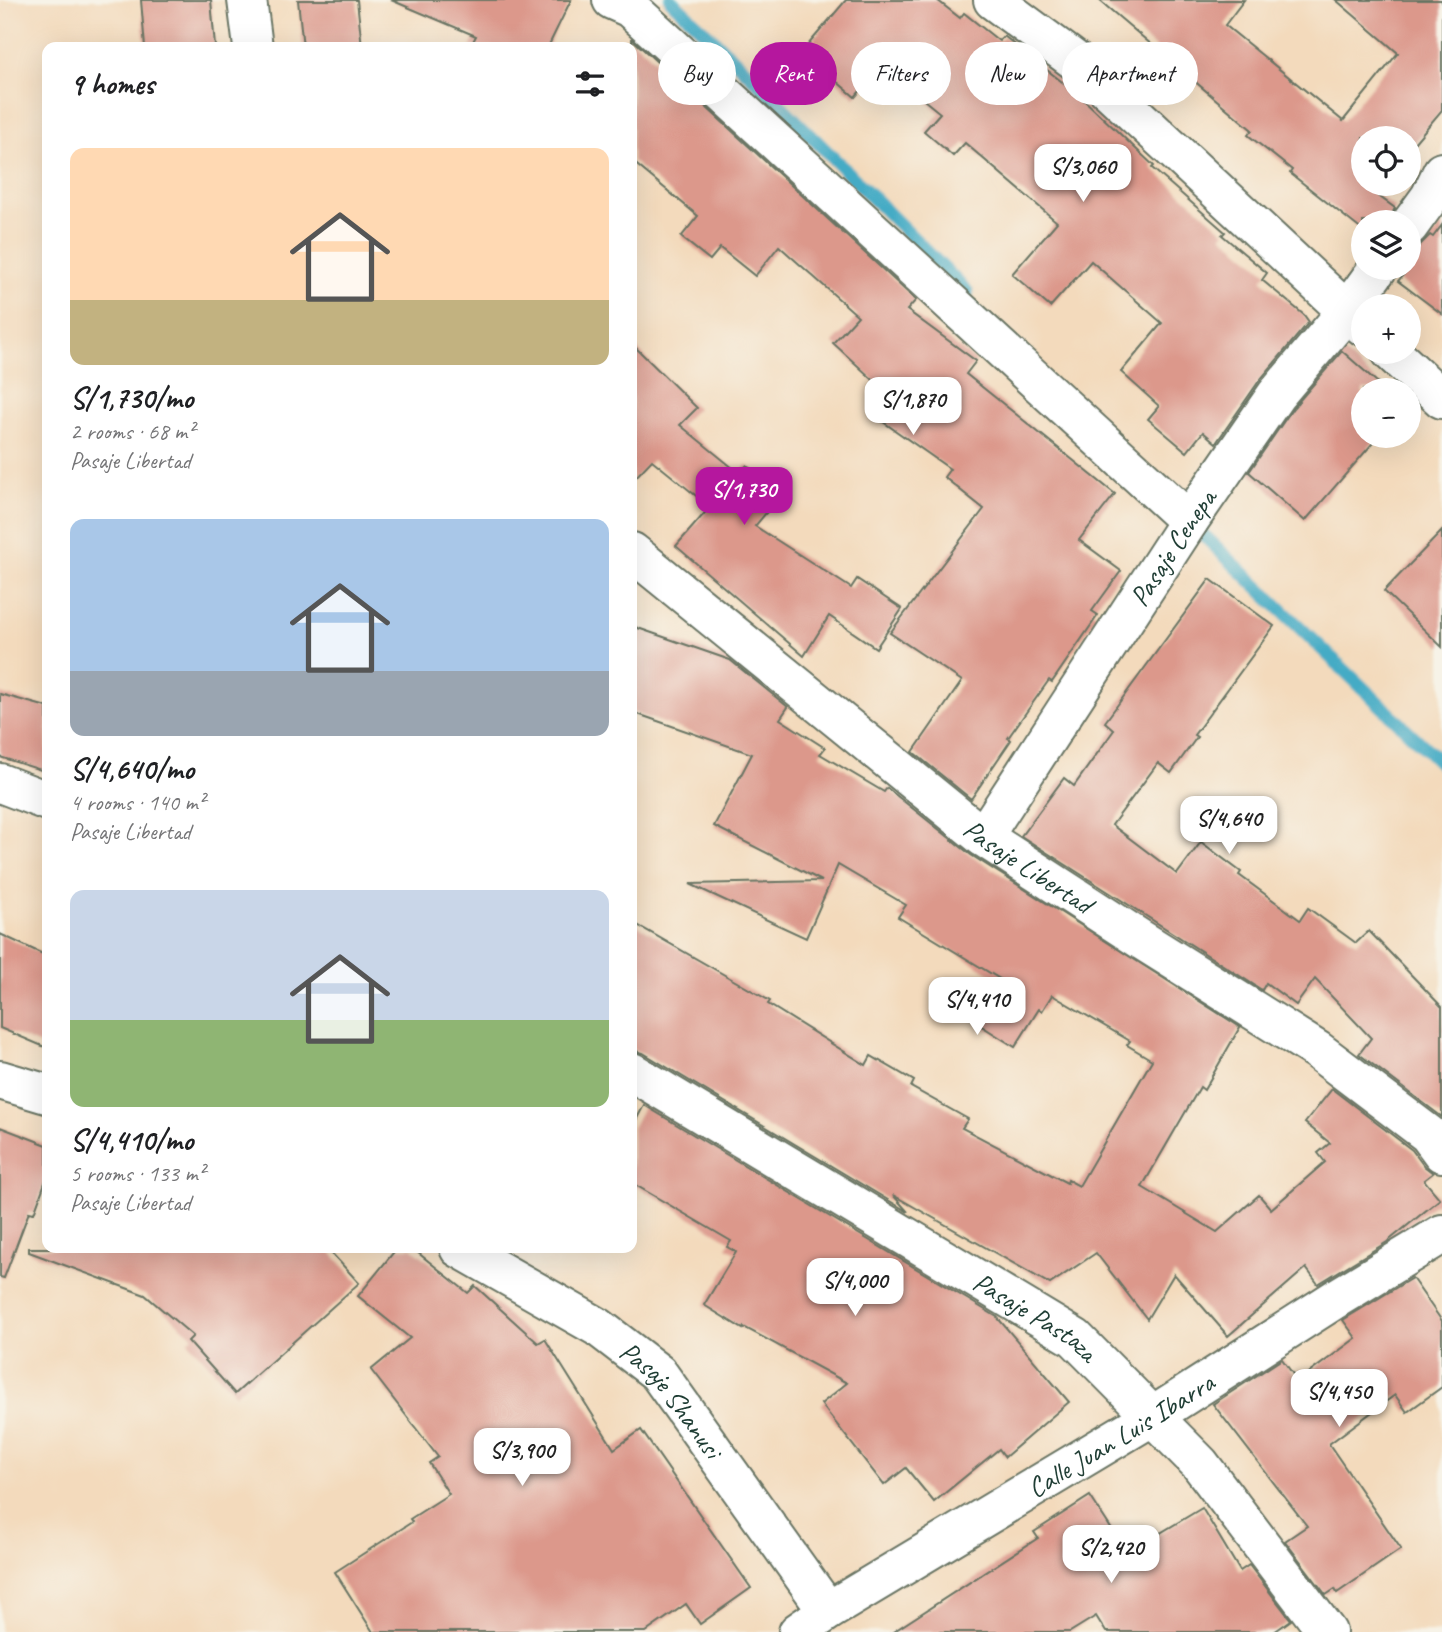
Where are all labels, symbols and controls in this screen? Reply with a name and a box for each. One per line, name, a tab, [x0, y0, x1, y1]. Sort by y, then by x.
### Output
chip: Buy	[658, 42, 736, 105]
chip: Rent	[750, 42, 837, 105]
chip: Filters	[851, 42, 951, 105]
chip: New	[965, 42, 1048, 105]
chip: Apartment	[1062, 42, 1198, 105]
text: 9 homes	[70, 65, 154, 103]
icon: filters	[571, 65, 609, 103]
map controls	[1351, 126, 1421, 448]
button: locate	[1351, 126, 1421, 196]
pin: S/3,060	[1018, 144, 1148, 204]
text: S/3,060	[1050, 152, 1116, 181]
icon: home	[277, 194, 403, 320]
button: layers	[1351, 210, 1421, 280]
button: +	[1351, 294, 1421, 364]
pin: S/1,870	[848, 378, 978, 437]
button: −	[1351, 378, 1421, 448]
text: S/1,730/mo	[70, 379, 193, 417]
text: S/1,870	[881, 385, 945, 414]
text: 2 rooms · 68 m²	[70, 417, 194, 446]
text: Pasaje Libertad	[70, 446, 191, 475]
pin: S/1,730	[679, 468, 809, 527]
text: S/1,730	[712, 475, 776, 504]
street label: Pasaje Cenepa	[1121, 480, 1225, 612]
icon: home	[277, 565, 403, 691]
text: S/4,640/mo	[70, 750, 194, 788]
text: 4 rooms · 140 m²	[70, 788, 205, 817]
pin: S/4,640	[1164, 796, 1294, 856]
text: S/4,640	[1196, 804, 1262, 833]
street label: Pasaje Libertad	[957, 811, 1103, 923]
text: Pasaje Libertad	[70, 817, 191, 846]
icon: home	[277, 936, 403, 1062]
pin: S/4,410	[912, 978, 1042, 1037]
text: S/4,410	[945, 985, 1009, 1014]
text: S/4,410/mo	[70, 1121, 193, 1159]
text: 5 rooms · 133 m²	[70, 1159, 205, 1188]
text: Pasaje Libertad	[70, 1188, 191, 1217]
pin: S/4,000	[790, 1258, 920, 1318]
street label: Pasaje Pastaza	[967, 1264, 1107, 1370]
text: S/4,000	[823, 1266, 887, 1295]
street label: Pasaje Shanusi	[613, 1333, 733, 1468]
street label: Calle Juan Luis Ibarra	[1021, 1363, 1222, 1505]
pin: S/4,450	[1274, 1370, 1404, 1429]
text: S/4,450	[1307, 1377, 1371, 1406]
pin: S/3,900	[457, 1428, 587, 1488]
text: S/3,900	[490, 1436, 554, 1465]
pin: S/2,420	[1046, 1526, 1176, 1585]
text: S/2,420	[1079, 1533, 1143, 1562]

